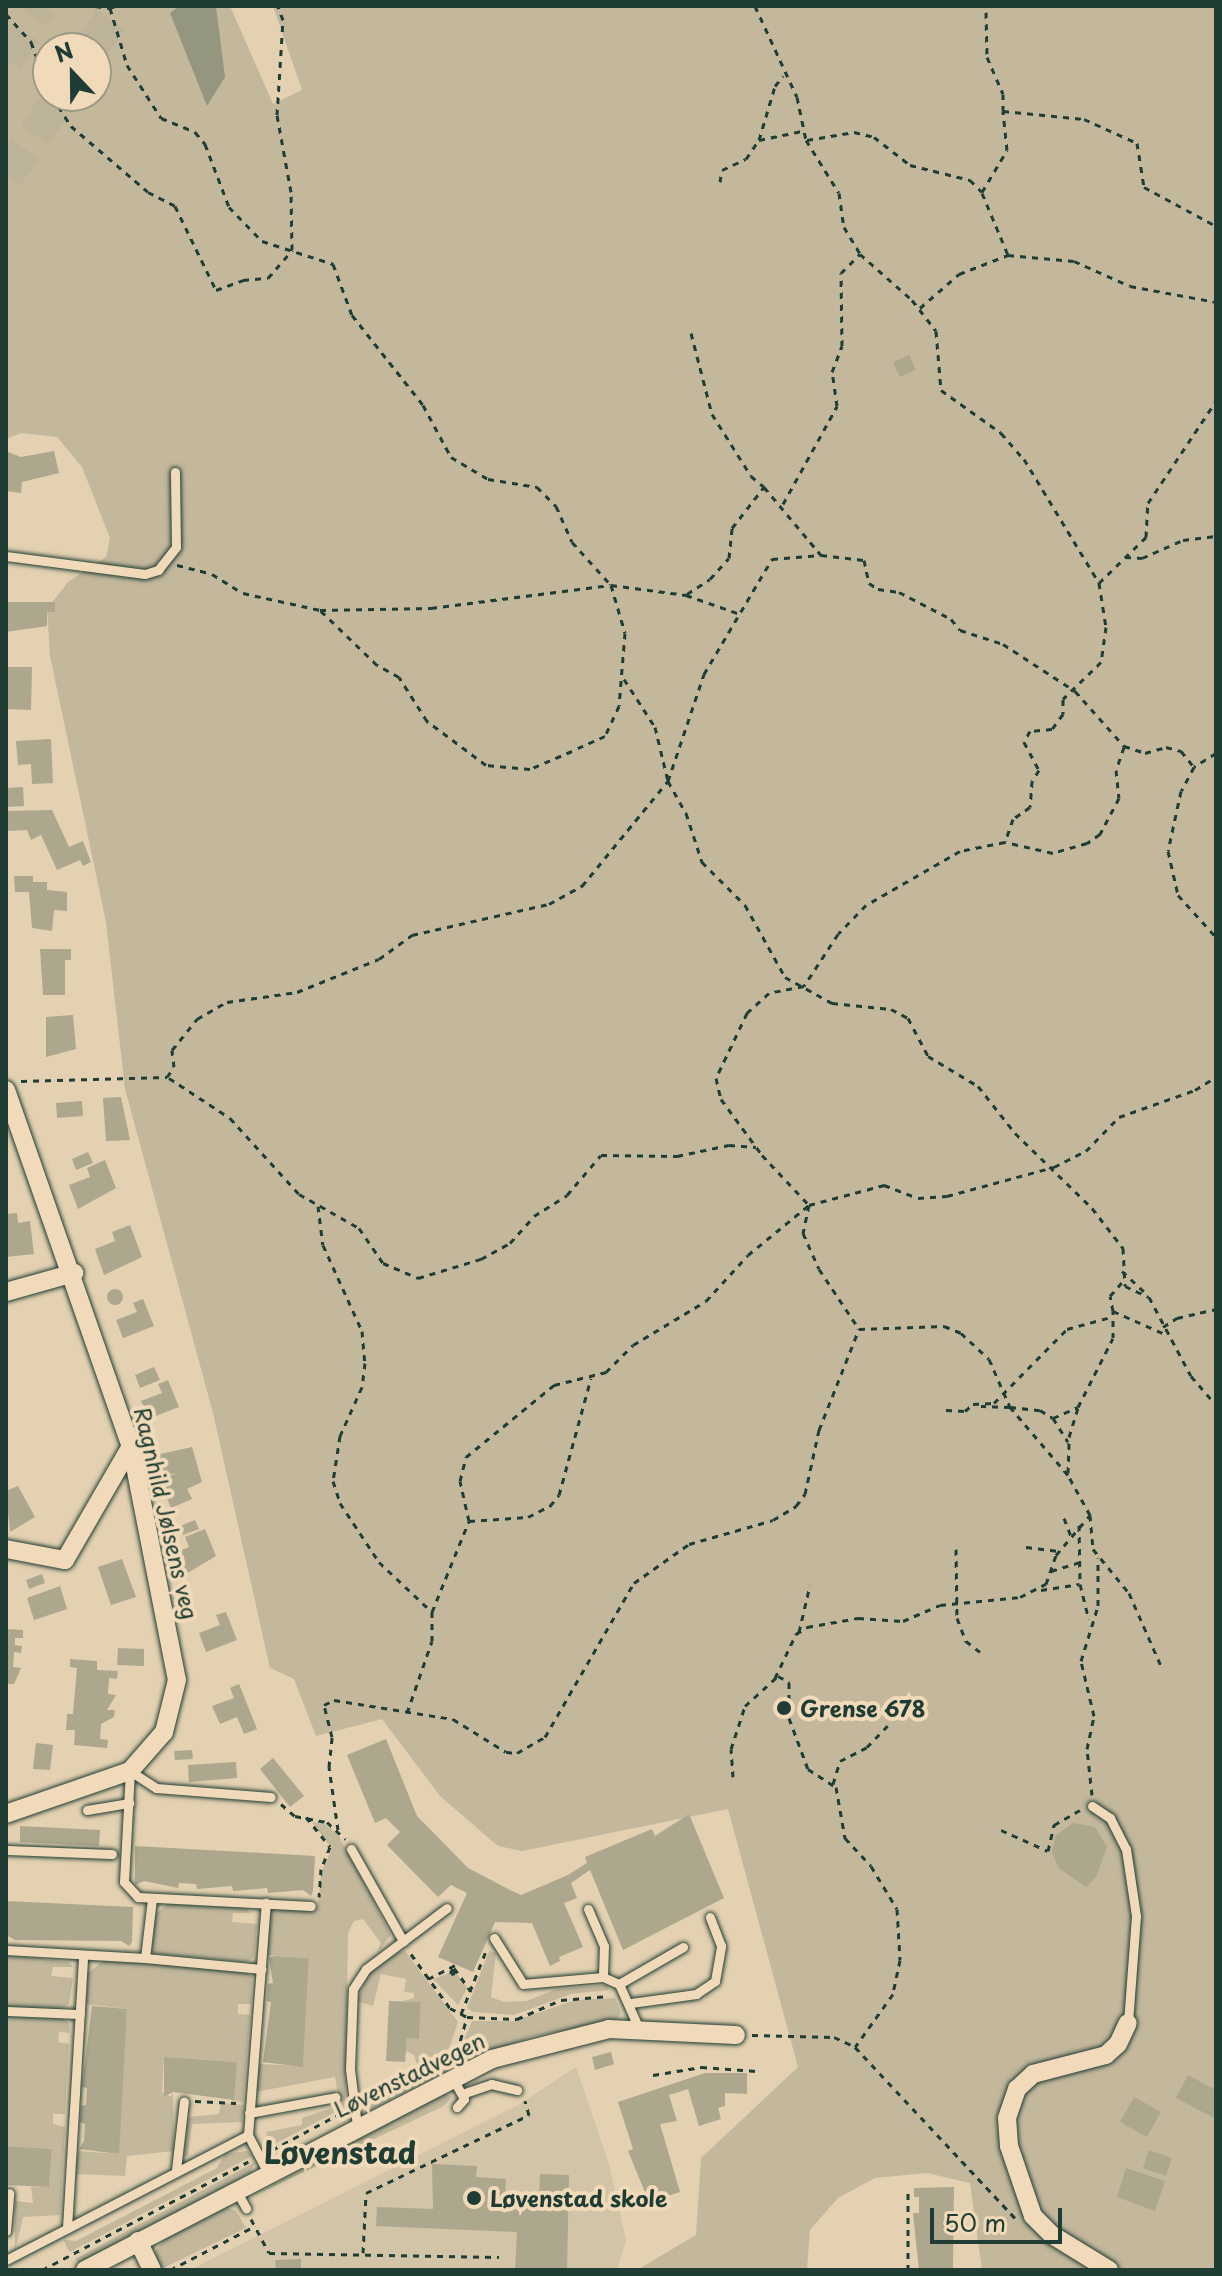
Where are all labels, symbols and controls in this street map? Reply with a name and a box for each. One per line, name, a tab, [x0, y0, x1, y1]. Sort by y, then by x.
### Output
north arrow	[32, 32, 112, 112]
text: N	[49, 33, 78, 70]
street label: Ragnhild Jølsens veg	[130, 1403, 204, 1623]
place label: Grense 678	[800, 1695, 926, 1721]
marker: Grense 678	[775, 1699, 793, 1717]
street label: Løvenstadvegen	[329, 2026, 489, 2122]
district label: Løvenstad	[264, 2134, 416, 2170]
place label: Løvenstad skole	[490, 2185, 666, 2211]
marker: Løvenstad skole	[465, 2189, 483, 2207]
scale bar	[934, 2192, 1066, 2242]
text: 50 m	[944, 2204, 1006, 2240]

